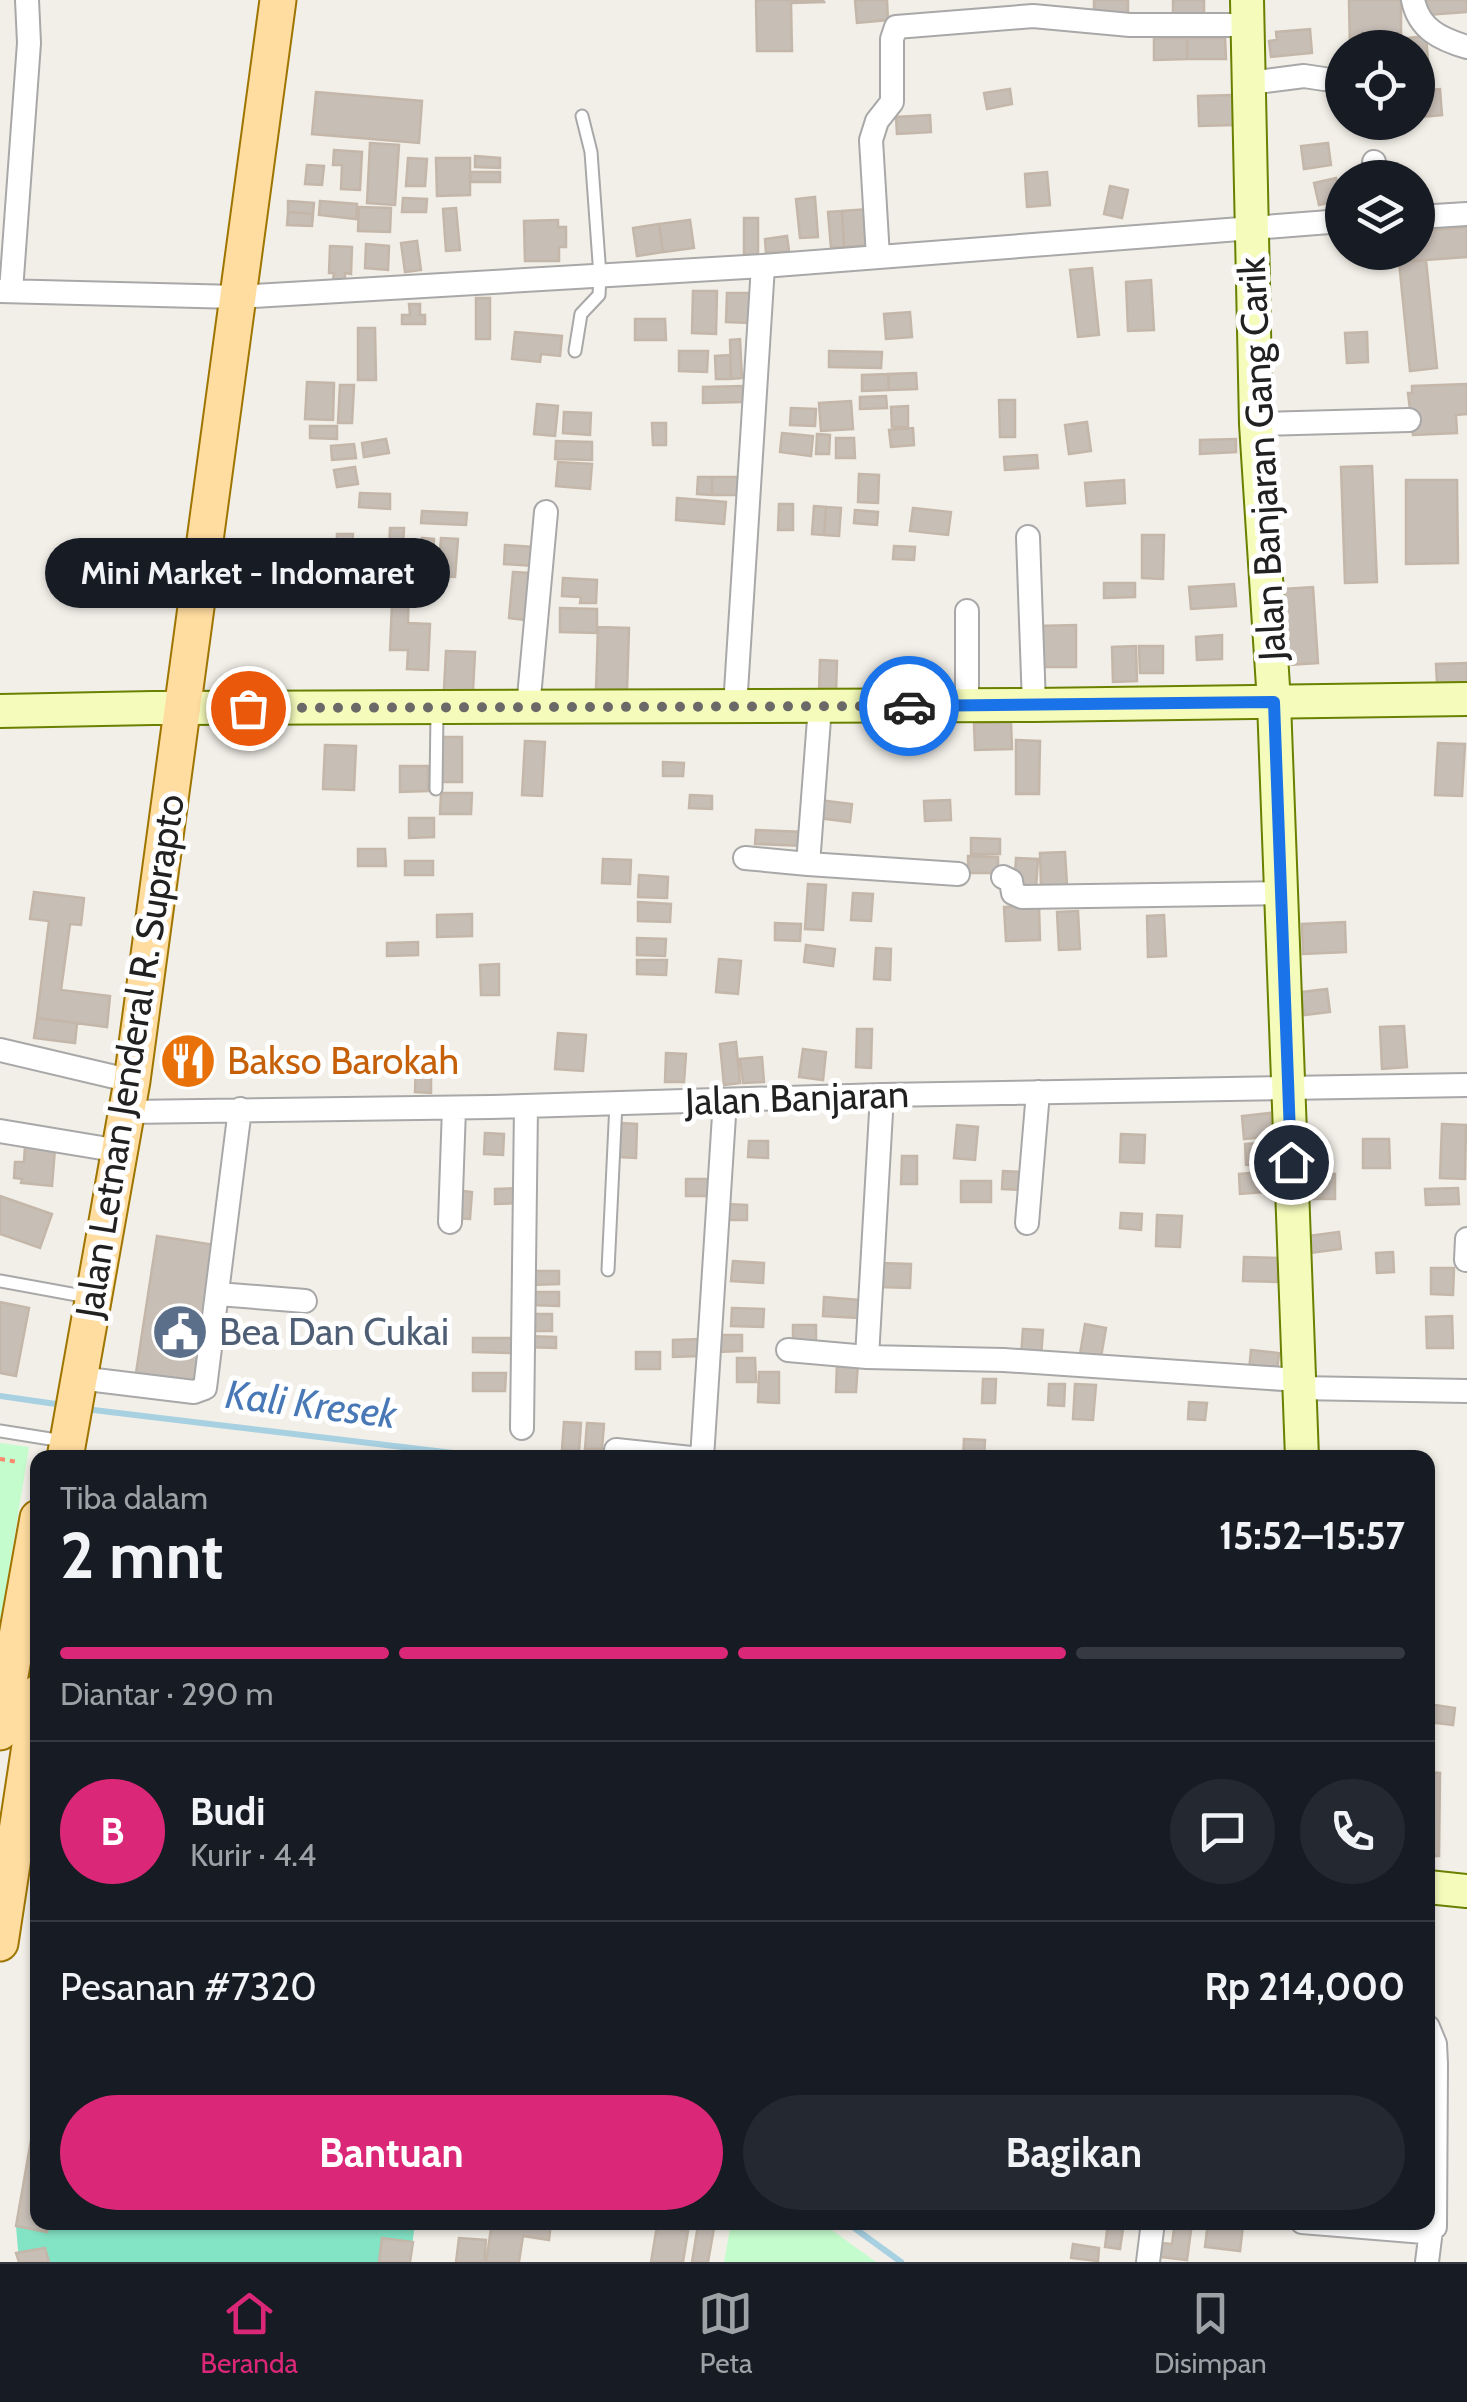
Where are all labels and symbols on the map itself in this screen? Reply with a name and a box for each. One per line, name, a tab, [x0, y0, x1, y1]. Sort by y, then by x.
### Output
street label: Jalan Banjaran Gang Carik	[1227, 256, 1296, 663]
callout: Mini Market - Indomaret	[46, 538, 450, 608]
courier	[859, 656, 959, 756]
pin	[206, 666, 291, 751]
street label: Jalan Letnan Jenderal R. Suprapto	[65, 791, 194, 1322]
restaurant icon: Bakso Barokah	[158, 1031, 218, 1091]
place label: Bakso Barokah	[227, 1037, 459, 1084]
street label: Jalan Banjaran	[683, 1070, 910, 1125]
pin	[1249, 1120, 1334, 1205]
public building icon: Bea Dan Cukai	[150, 1302, 210, 1362]
place label: Bea Dan Cukai	[219, 1308, 449, 1355]
water label: Kali Kresek	[223, 1369, 401, 1439]

